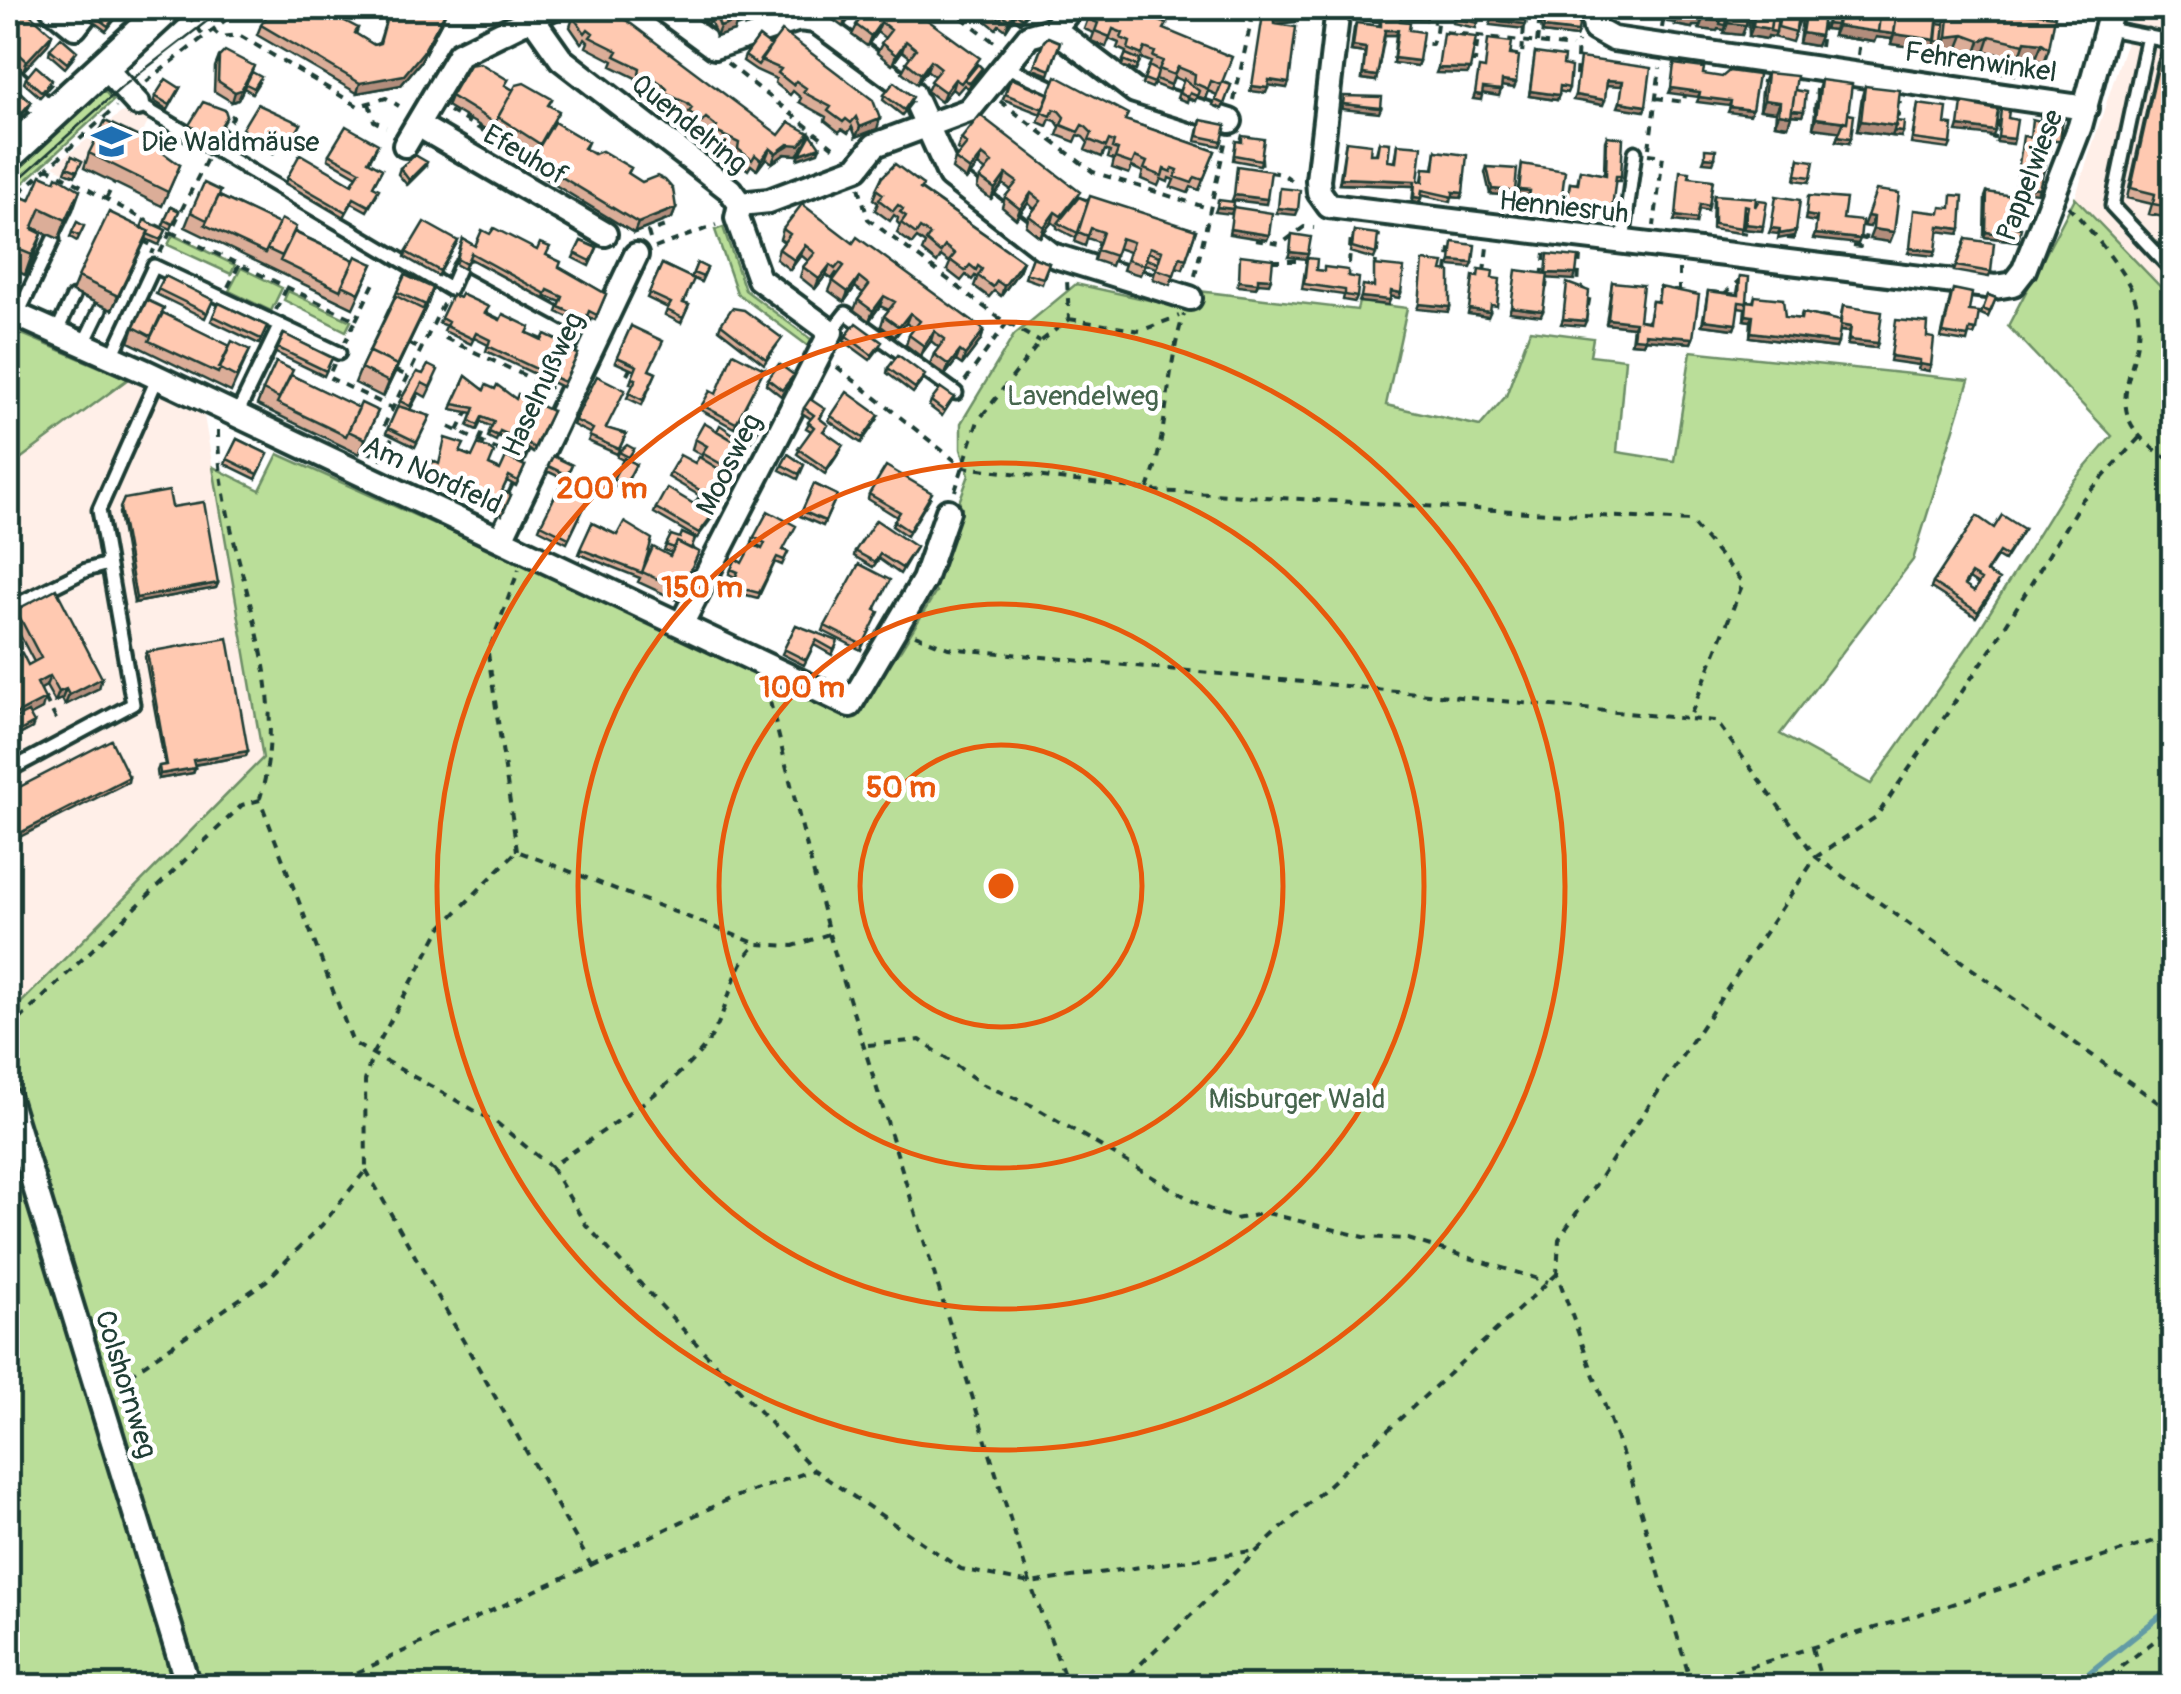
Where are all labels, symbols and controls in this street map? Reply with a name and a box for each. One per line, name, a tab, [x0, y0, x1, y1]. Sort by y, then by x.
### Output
street label: Fehrenwinkel	[1903, 35, 2059, 90]
street label: Quendelring	[624, 67, 754, 182]
street label: Pappelwiese	[1989, 105, 2072, 246]
street label: Efeuhof	[477, 117, 574, 193]
school or university icon: Die Waldmäuse	[90, 120, 132, 162]
place label: Die Waldmäuse	[141, 125, 320, 160]
street label: Henniesruh	[1497, 183, 1630, 232]
street label: Haselnußweg	[495, 307, 592, 463]
park label: Lavendelweg	[1007, 379, 1159, 414]
street label: Moosweg	[689, 408, 770, 521]
street label: Am Nordfeld	[357, 428, 508, 523]
text: 200 m	[557, 470, 647, 507]
text: 150 m	[661, 569, 743, 606]
text: 100 m	[759, 669, 845, 706]
text: 50 m	[866, 769, 936, 806]
centre of rings	[983, 868, 1019, 904]
park label: Misburger Wald	[1209, 1082, 1385, 1117]
street label: Colshornweg	[87, 1307, 165, 1462]

